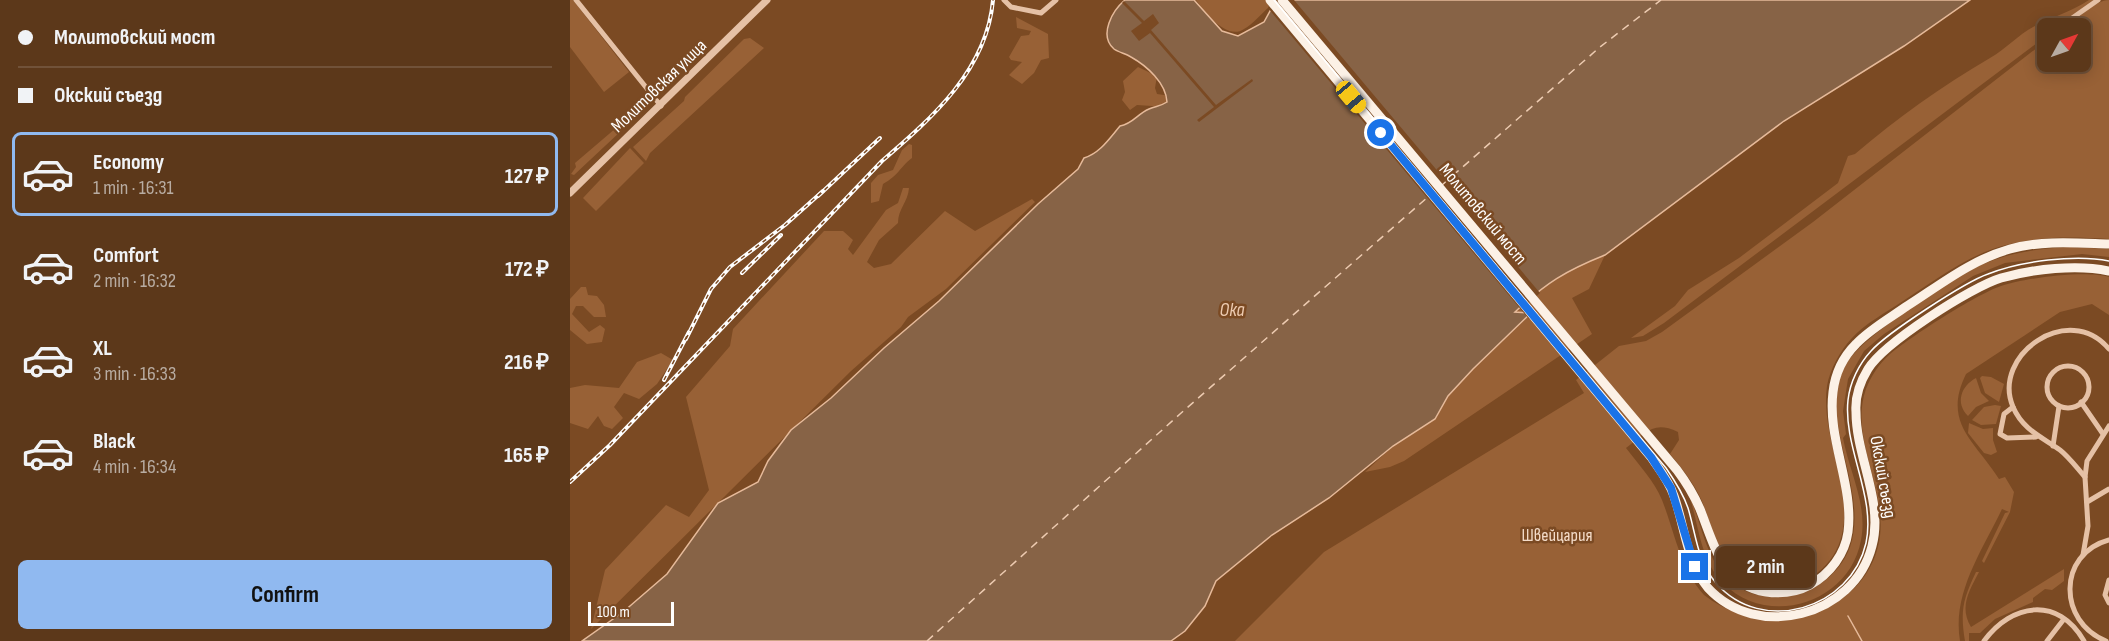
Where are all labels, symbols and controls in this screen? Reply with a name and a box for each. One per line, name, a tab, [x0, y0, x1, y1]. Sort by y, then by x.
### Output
north arrow	[2037, 18, 2091, 72]
map controls	[2037, 18, 2091, 72]
text: Молитовский мост	[54, 24, 215, 51]
street label: Молитовская улица	[607, 35, 711, 137]
car	[1333, 77, 1369, 117]
text: Окский съезд	[54, 82, 162, 109]
route start	[1367, 119, 1394, 146]
icon: car	[21, 147, 75, 201]
text: Economy	[93, 149, 164, 176]
street label: Молитовский мост	[1435, 159, 1531, 269]
text: 127 ₽	[505, 163, 549, 190]
text: 1 min · 16:31	[93, 176, 174, 200]
icon: car	[21, 240, 75, 294]
text: Comfort	[93, 242, 159, 269]
text: 172 ₽	[505, 256, 549, 283]
text: 2 min · 16:32	[93, 269, 176, 293]
water label: Ока	[1220, 298, 1244, 322]
icon: car	[21, 333, 75, 387]
text: XL	[93, 335, 112, 362]
text: 216 ₽	[504, 349, 549, 376]
text: 3 min · 16:33	[93, 362, 176, 386]
icon: car	[21, 426, 75, 480]
text: Black	[93, 428, 135, 455]
street label: Окский съезд	[1865, 434, 1901, 520]
text: 165 ₽	[504, 442, 549, 469]
text: 4 min · 16:34	[93, 455, 176, 479]
park label: Швейцария	[1521, 525, 1593, 546]
callout: 2 min	[1716, 546, 1815, 588]
route end	[1681, 553, 1708, 580]
text: 2 min	[1746, 555, 1785, 579]
button: Confirm	[18, 560, 552, 629]
scale bar	[588, 599, 674, 626]
text: 100 m	[597, 603, 630, 622]

